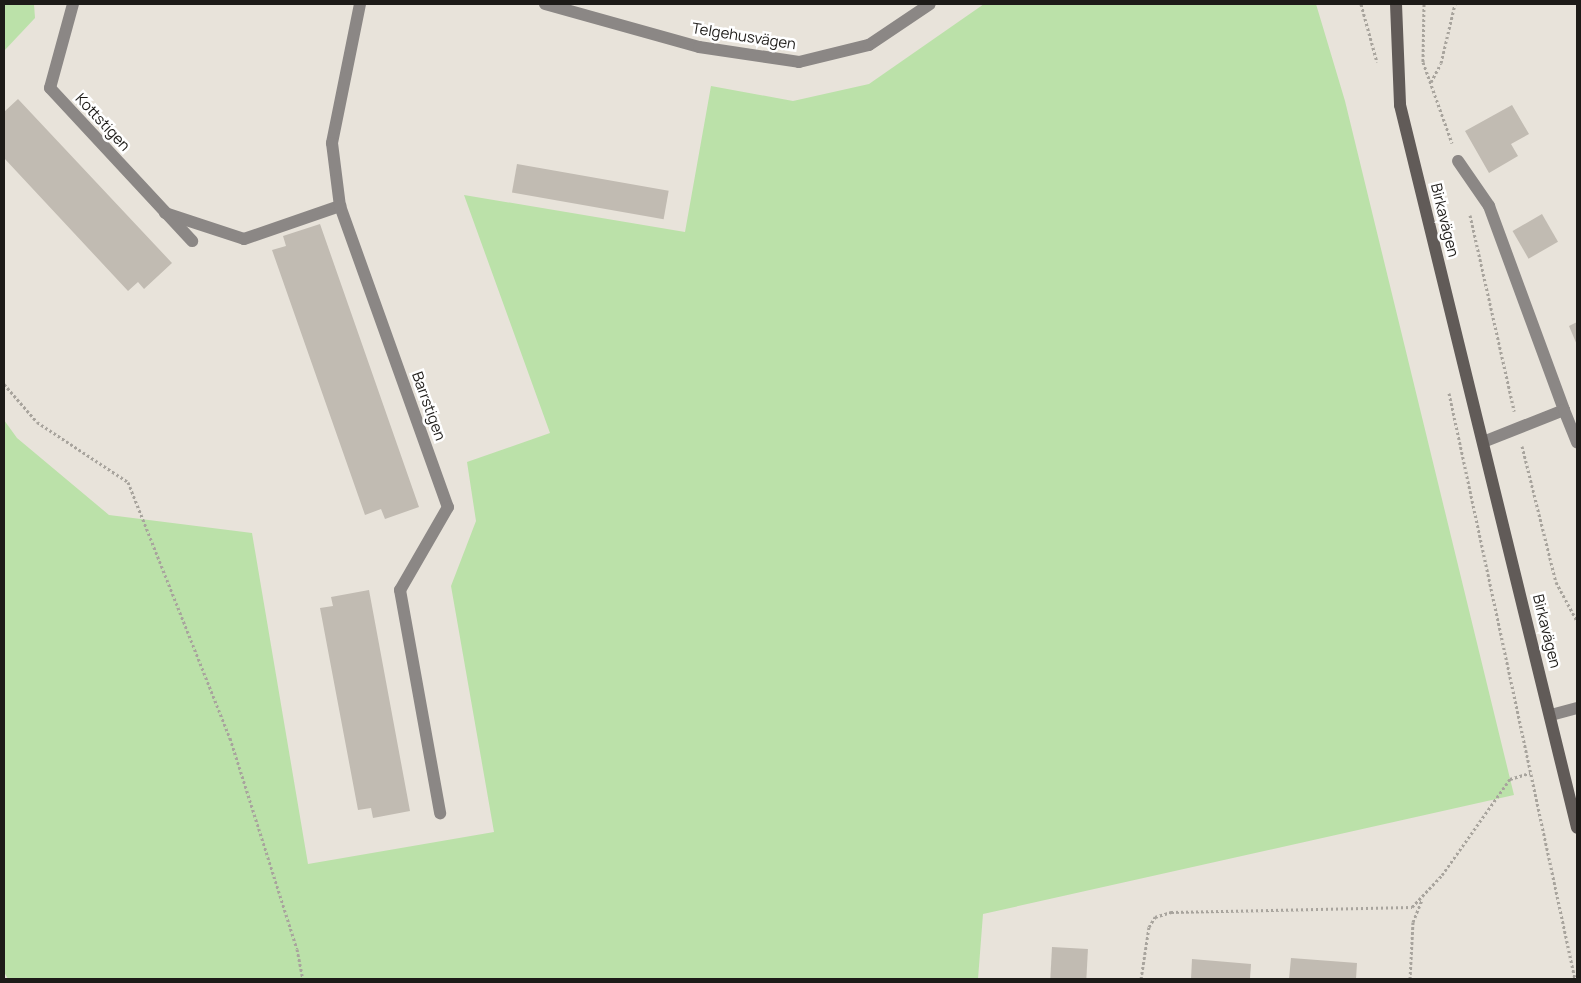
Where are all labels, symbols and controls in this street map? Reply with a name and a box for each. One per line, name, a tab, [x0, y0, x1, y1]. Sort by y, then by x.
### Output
street label: Telgehusvägen	[691, 19, 797, 53]
street label: Kottstigen	[72, 90, 134, 154]
street label: Birkavägen	[1427, 181, 1463, 259]
street label: Barrstigen	[408, 369, 450, 443]
street label: Birkavägen	[1529, 592, 1565, 670]

